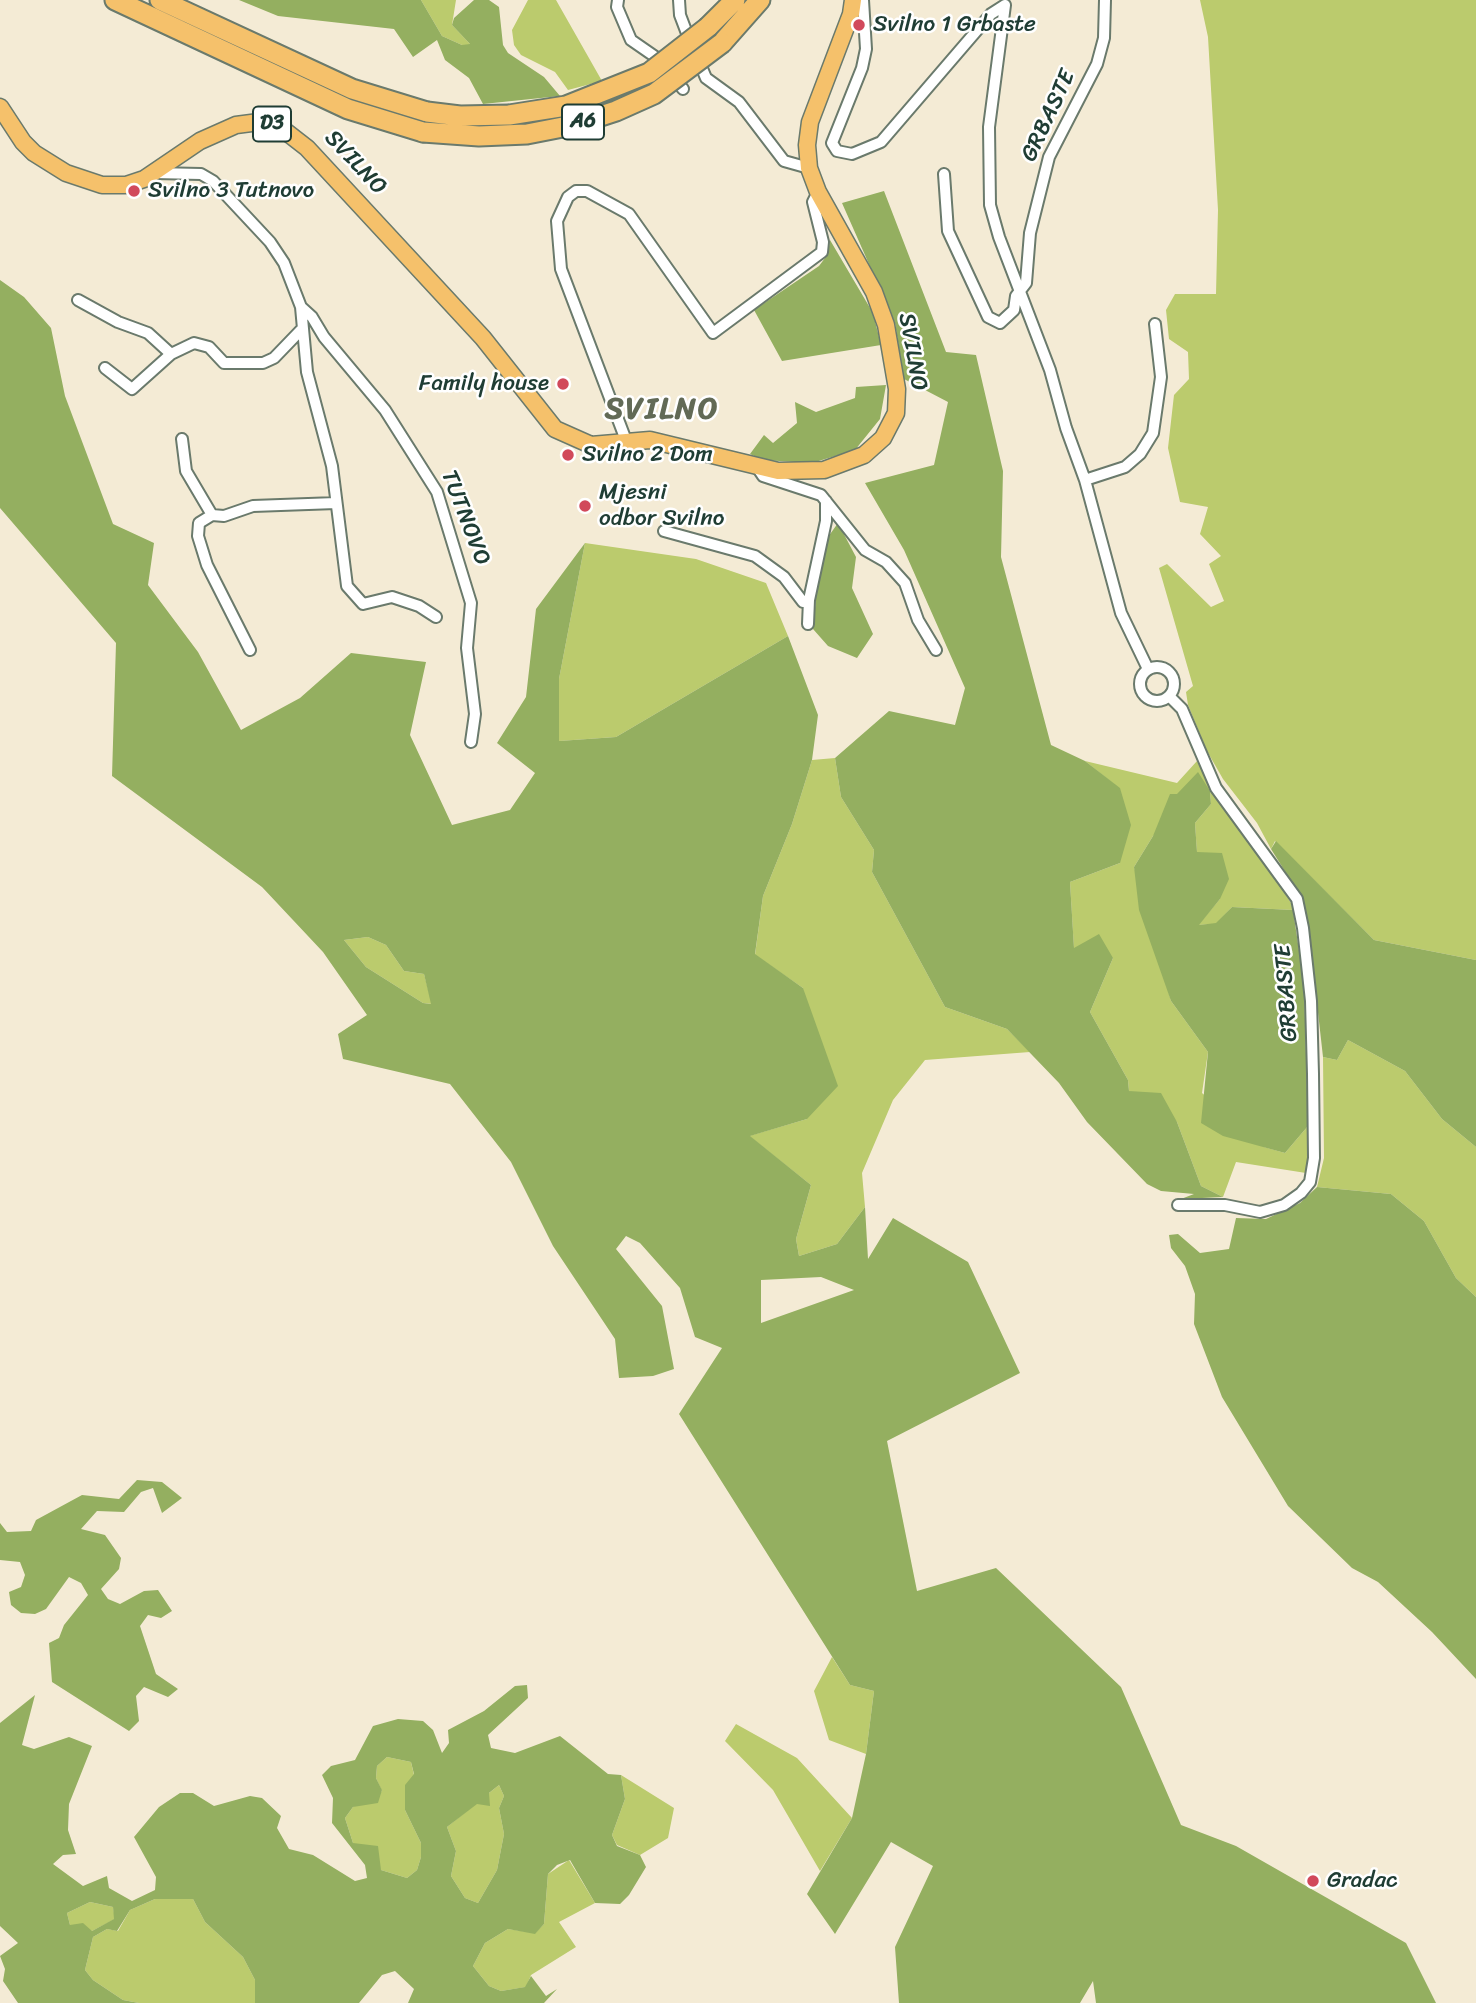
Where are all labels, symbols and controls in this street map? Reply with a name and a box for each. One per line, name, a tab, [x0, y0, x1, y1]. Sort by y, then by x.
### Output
place label: Svilno 1 Grbaste	[873, 11, 1036, 39]
marker: Svilno 1 Grbaste	[851, 17, 867, 33]
street label: GRBASTE	[1016, 66, 1082, 166]
road number: A6	[562, 104, 604, 140]
road number: D3	[253, 106, 291, 142]
street label: SVILNO	[318, 125, 392, 201]
place label: Svilno 3 Tutnovo	[148, 177, 314, 205]
marker: Svilno 3 Tutnovo	[126, 183, 142, 199]
street label: SVILNO	[892, 311, 932, 393]
place label: Family house	[419, 370, 549, 398]
marker: Family house	[555, 376, 571, 392]
district label: SVILNO	[605, 392, 719, 428]
place label: Svilno 2 Dom	[582, 441, 713, 469]
marker: Svilno 2 Dom	[560, 447, 576, 463]
street label: TUTNOVO	[434, 466, 496, 570]
place label: Mjesni odbor Svilno	[599, 479, 724, 533]
marker: Mjesni odbor Svilno	[577, 498, 593, 514]
street label: GRBASTE	[1270, 943, 1304, 1043]
place label: Gradac	[1327, 1867, 1397, 1895]
marker: Gradac	[1305, 1873, 1321, 1889]

